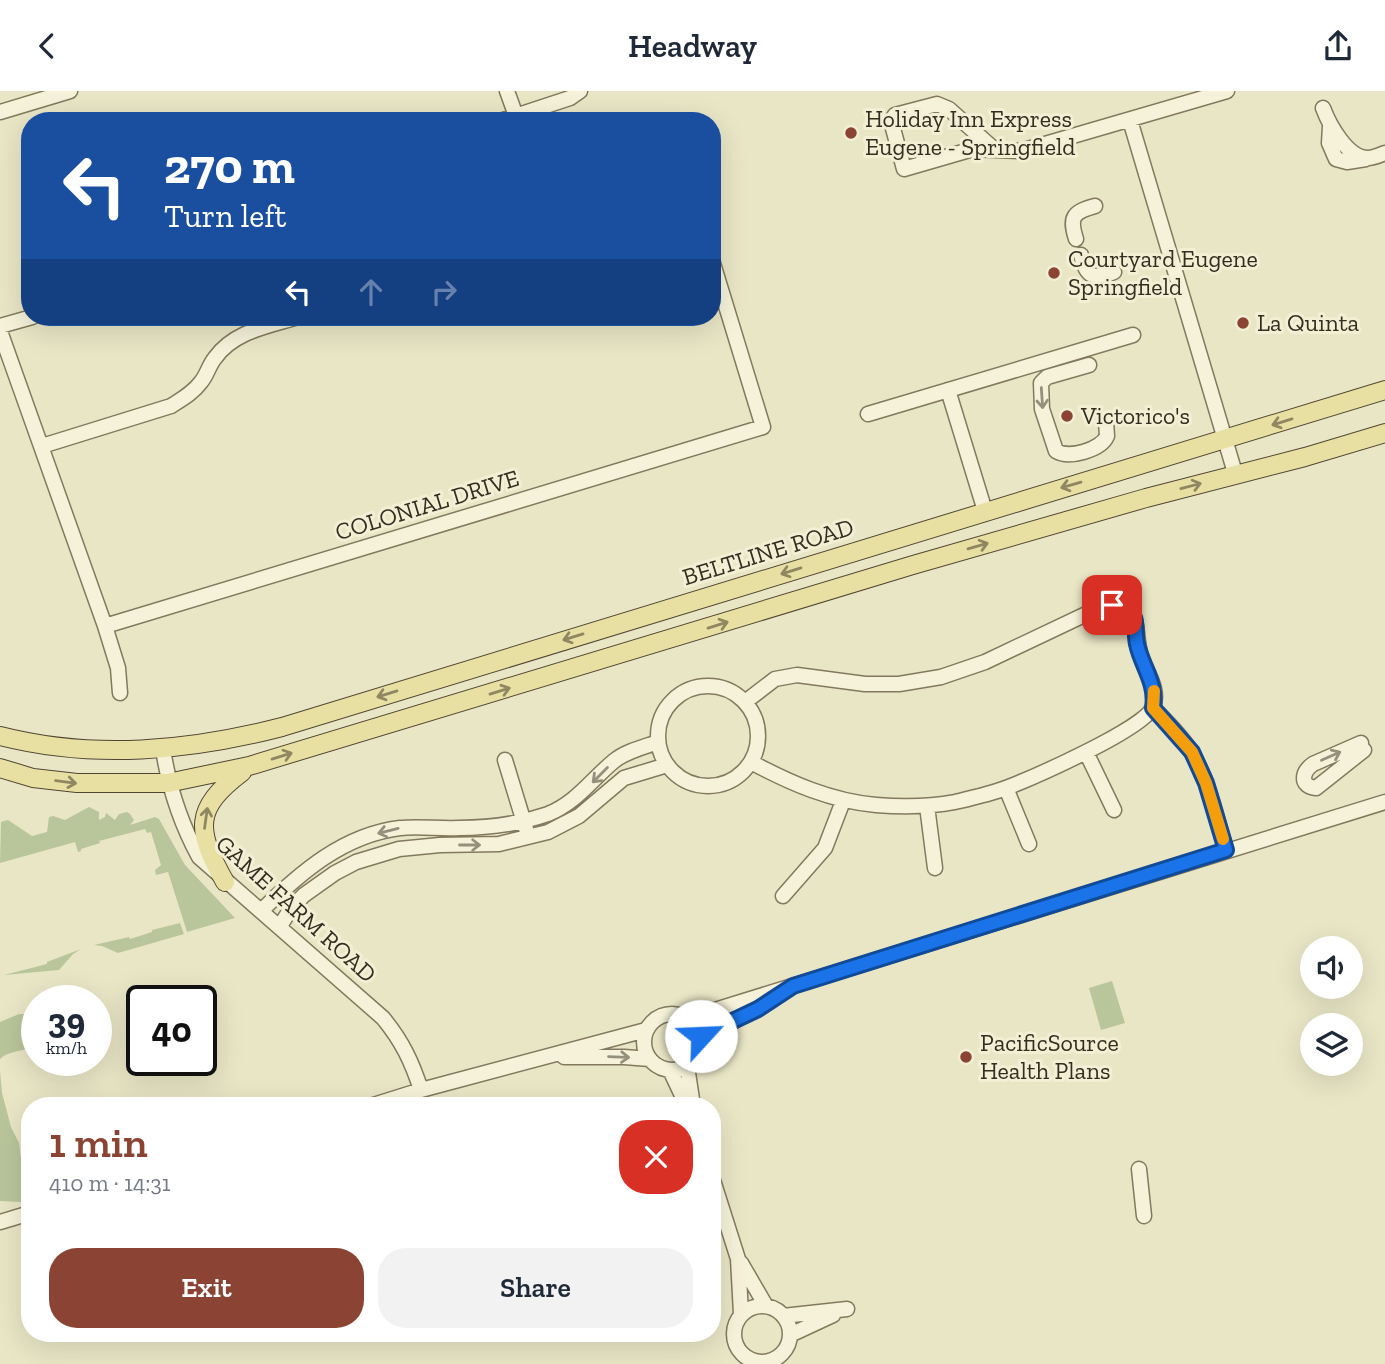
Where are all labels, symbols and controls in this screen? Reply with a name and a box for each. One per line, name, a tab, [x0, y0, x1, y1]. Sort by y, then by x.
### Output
icon: back	[28, 27, 66, 65]
text: Headway	[628, 27, 757, 65]
icon: share	[1319, 27, 1357, 65]
place label: Holiday Inn Express Eugene - Springfield	[865, 104, 1075, 161]
marker: Holiday Inn Express Eugene - Springfield	[843, 125, 859, 141]
text: 270 m	[164, 137, 295, 196]
icon: left	[49, 140, 140, 231]
text: Turn left	[164, 197, 286, 235]
place label: Courtyard Eugene Springfield	[1068, 244, 1258, 301]
marker: Courtyard Eugene Springfield	[1046, 265, 1062, 281]
icon: left	[279, 273, 317, 311]
icon: ahead	[352, 273, 390, 311]
icon: right	[425, 273, 463, 311]
place label: La Quinta	[1257, 308, 1360, 337]
marker: La Quinta	[1235, 315, 1251, 331]
one-way arrow	[1036, 386, 1049, 409]
place label: Victorico's	[1080, 401, 1190, 430]
marker: Victorico's	[1059, 408, 1075, 424]
one-way arrow	[1271, 416, 1293, 429]
street label: COLONIAL DRIVE	[331, 463, 522, 546]
one-way arrow	[1179, 479, 1202, 492]
one-way arrow	[1060, 480, 1082, 493]
street label: BELTLINE ROAD	[679, 512, 857, 591]
one-way arrow	[967, 539, 989, 552]
one-way arrow	[780, 566, 802, 579]
pin	[1082, 575, 1142, 635]
icon: arrive	[1093, 586, 1131, 624]
one-way arrow	[707, 618, 729, 631]
one-way arrow	[562, 632, 584, 645]
one-way arrow	[489, 683, 511, 696]
one-way arrow	[377, 689, 399, 701]
one-way arrow	[271, 749, 293, 762]
one-way arrow	[1319, 749, 1341, 762]
one-way arrow	[591, 766, 608, 783]
one-way arrow	[55, 775, 77, 788]
one-way arrow	[200, 807, 213, 830]
one-way arrow	[377, 825, 400, 838]
street label: GAME FARM ROAD	[210, 829, 382, 988]
one-way arrow	[458, 838, 481, 852]
map controls	[1300, 936, 1363, 1076]
button: sound	[1300, 936, 1363, 999]
speed limit sign: 40	[126, 985, 217, 1076]
position arrow	[664, 999, 738, 1073]
text: 39	[48, 1000, 85, 1042]
button: layers	[1300, 1013, 1363, 1076]
place label: PacificSource Health Plans	[980, 1028, 1119, 1085]
text: km/h	[46, 1037, 87, 1059]
marker: PacificSource Health Plans	[958, 1049, 974, 1065]
one-way arrow	[607, 1050, 630, 1063]
text: 1 min	[49, 1117, 148, 1168]
button: close	[619, 1120, 693, 1194]
text: 410 m · 14:31	[49, 1169, 171, 1197]
button: Exit	[49, 1248, 364, 1328]
button: Share	[378, 1248, 693, 1328]

